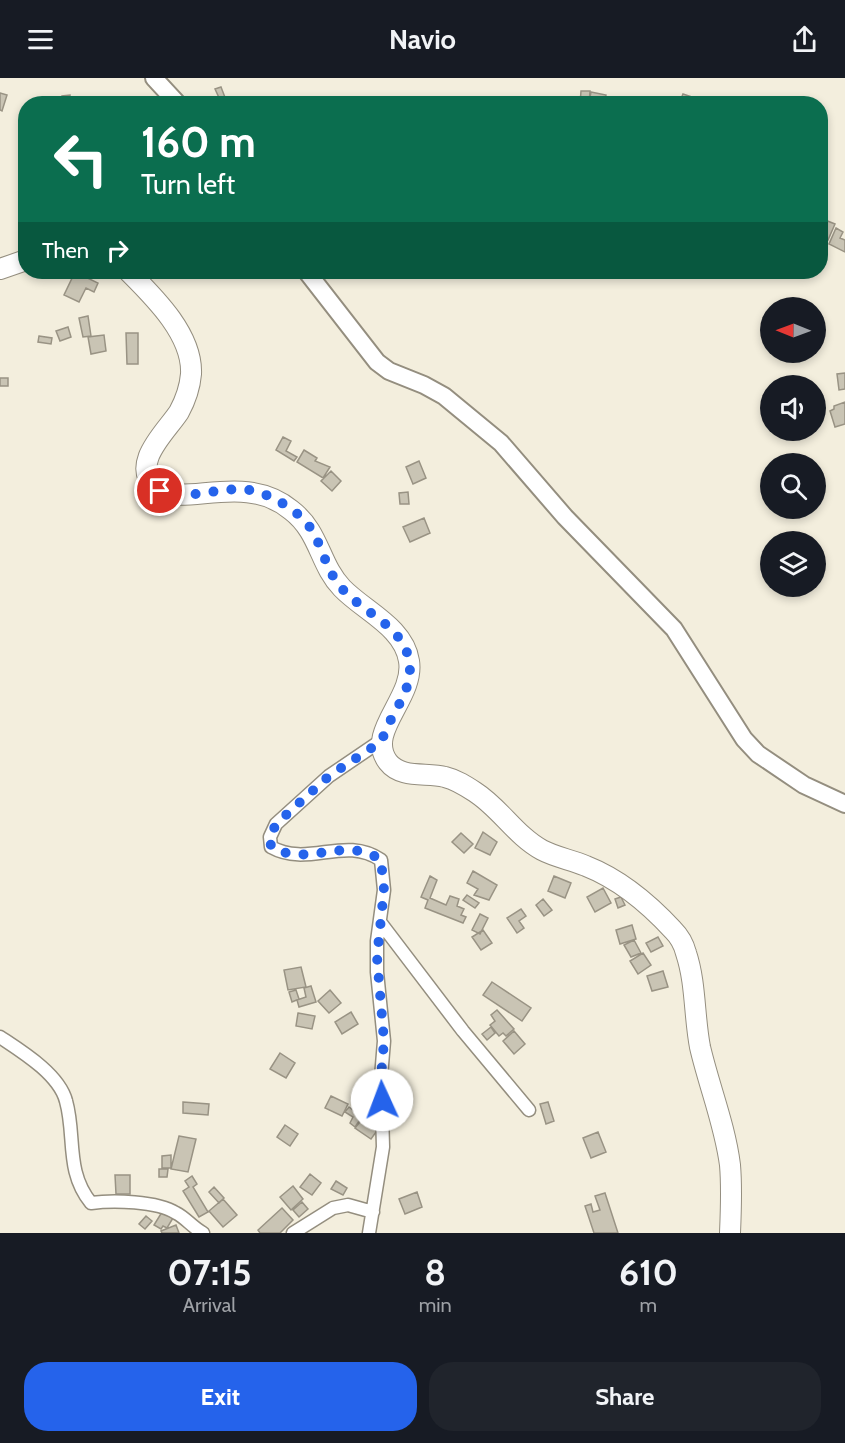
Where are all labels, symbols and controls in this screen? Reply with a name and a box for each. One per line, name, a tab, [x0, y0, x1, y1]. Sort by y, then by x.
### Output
icon: menu	[24, 23, 57, 56]
text: Navio	[389, 23, 456, 56]
icon: share	[788, 23, 821, 56]
text: 160 m	[141, 116, 256, 168]
icon: left	[42, 120, 120, 198]
text: Turn left	[141, 168, 235, 201]
icon: right	[101, 234, 134, 267]
text: Then	[42, 237, 89, 264]
north arrow	[760, 297, 826, 363]
map controls	[760, 297, 826, 597]
button: sound	[760, 375, 826, 441]
button: search	[760, 453, 826, 519]
pin	[134, 465, 185, 516]
icon: arrive	[143, 474, 176, 507]
button: layers	[760, 531, 826, 597]
position arrow	[350, 1068, 414, 1132]
text: 07:15	[167, 1250, 252, 1294]
text: 8	[424, 1250, 446, 1294]
text: 610	[619, 1250, 678, 1294]
text: Arrival	[183, 1293, 236, 1317]
text: min	[419, 1293, 452, 1317]
text: m	[640, 1293, 657, 1317]
button: Exit	[24, 1362, 417, 1431]
button: Share	[429, 1362, 821, 1431]

